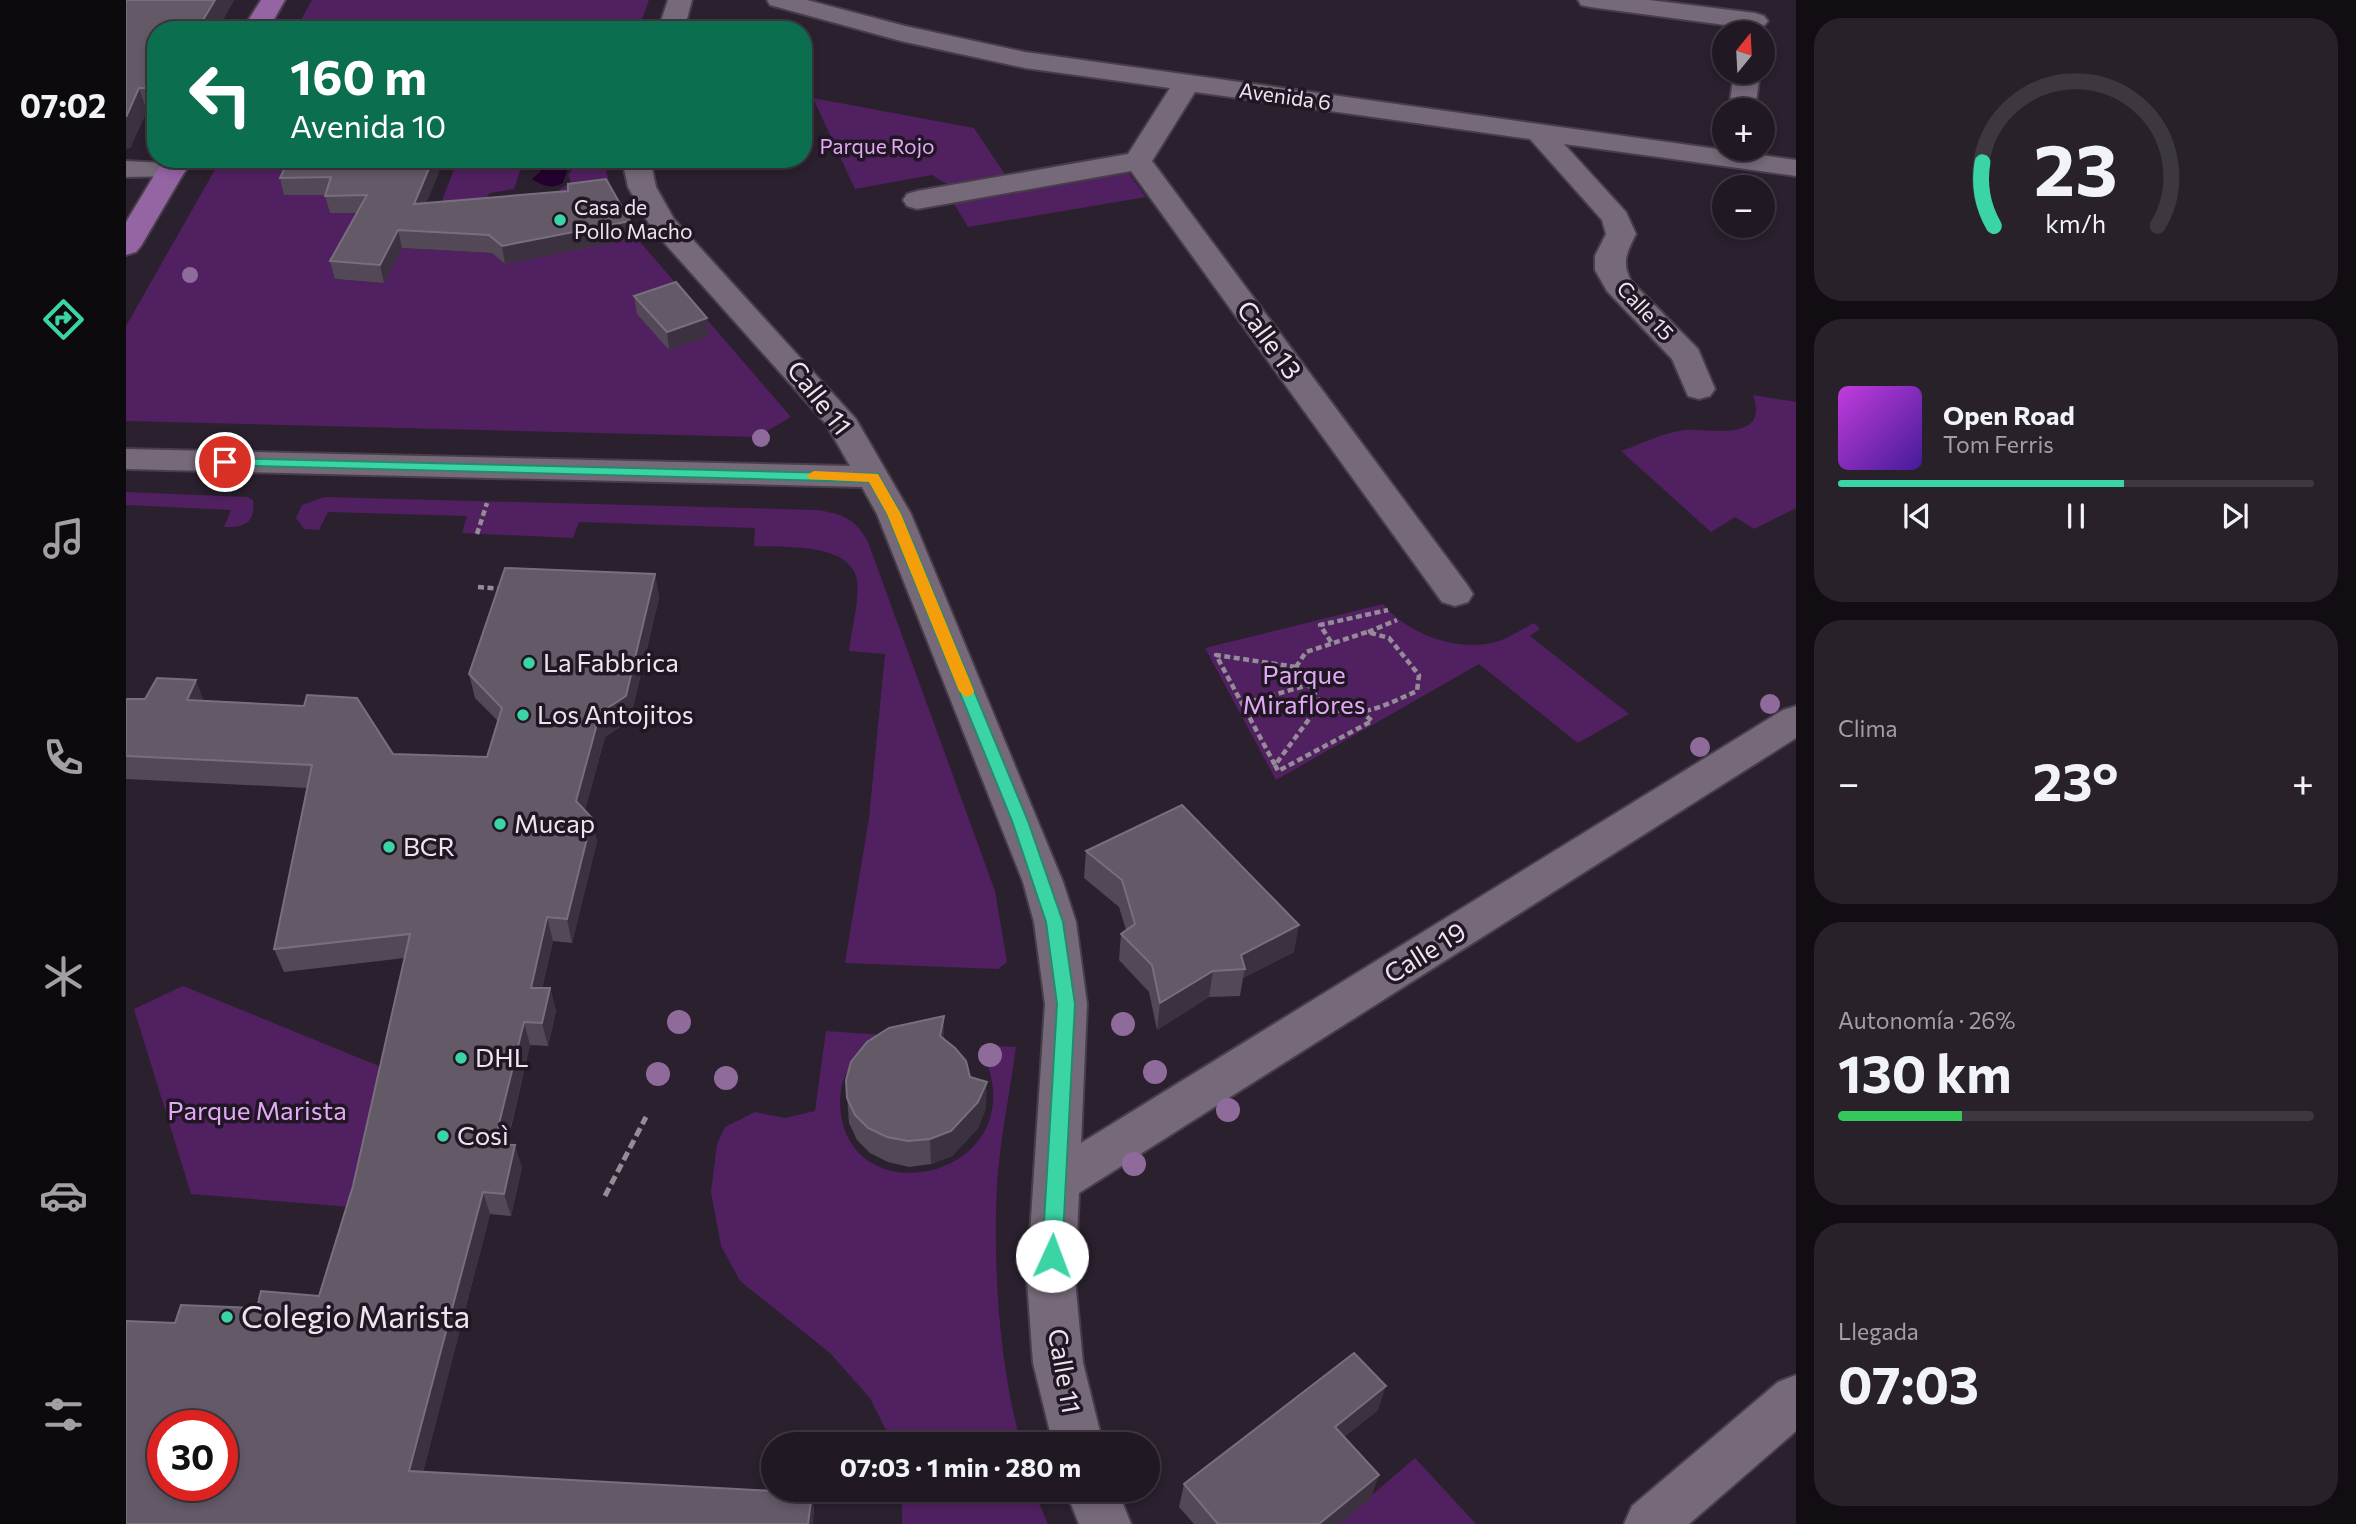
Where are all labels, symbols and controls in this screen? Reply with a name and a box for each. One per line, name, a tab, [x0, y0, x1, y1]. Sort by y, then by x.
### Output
north arrow	[1712, 21, 1774, 84]
map controls	[1712, 21, 1775, 238]
text: 160 m	[290, 45, 427, 105]
icon: left	[175, 49, 266, 140]
street label: Avenida 6	[1238, 77, 1333, 114]
text: 07:02	[20, 85, 106, 125]
button: +	[1712, 98, 1775, 161]
text: Avenida 10	[290, 105, 446, 145]
text: 23	[2034, 122, 2118, 211]
park label: Parque Rojo	[819, 133, 935, 158]
button: −	[1712, 175, 1775, 238]
place label: Casa de Pollo Macho	[574, 194, 692, 243]
text: km/h	[2046, 207, 2106, 237]
marker: Casa de Pollo Macho	[552, 212, 568, 228]
street label: Calle 15	[1612, 275, 1680, 345]
street label: Calle 13	[1231, 294, 1309, 384]
icon: directions	[39, 295, 88, 344]
street label: Calle 11	[782, 354, 859, 440]
text: Open Road	[1943, 399, 2075, 430]
text: Tom Ferris	[1943, 430, 2054, 458]
pin	[195, 432, 255, 492]
icon: arrive	[206, 443, 244, 481]
icon: previous	[1898, 497, 1936, 535]
icon: pause	[2057, 497, 2095, 535]
icon: next	[2216, 497, 2254, 535]
icon: music	[39, 514, 88, 563]
place label: La Fabbrica	[543, 646, 679, 677]
marker: La Fabbrica	[521, 655, 537, 671]
park label: Parque Miraflores	[1242, 658, 1366, 719]
place label: Los Antojitos	[537, 698, 694, 729]
marker: Los Antojitos	[515, 707, 531, 723]
text: Clima	[1838, 714, 1898, 742]
icon: phone	[39, 733, 88, 782]
text: 23°	[2033, 748, 2119, 812]
text: −	[1838, 758, 1860, 805]
text: +	[2292, 758, 2314, 805]
place label: Mucap	[514, 807, 595, 838]
marker: Mucap	[492, 816, 508, 832]
place label: BCR	[403, 830, 455, 861]
marker: BCR	[381, 839, 397, 855]
street label: Calle 19	[1378, 915, 1471, 989]
icon: climate	[39, 952, 88, 1001]
text: Autonomía · 26%	[1838, 1006, 2016, 1034]
text: 130 km	[1838, 1040, 2012, 1104]
place label: DHL	[475, 1041, 529, 1072]
marker: DHL	[453, 1050, 469, 1066]
park label: Parque Marista	[167, 1094, 347, 1125]
place label: Così	[457, 1119, 509, 1150]
marker: Così	[435, 1128, 451, 1144]
icon: car	[39, 1171, 88, 1220]
position arrow	[1015, 1219, 1089, 1293]
place label: Colegio Marista	[241, 1295, 470, 1335]
marker: Colegio Marista	[219, 1309, 235, 1325]
text: Llegada	[1838, 1317, 1919, 1345]
street label: Calle 11	[1043, 1326, 1088, 1416]
text: 07:03	[1838, 1351, 1979, 1415]
icon: filters	[39, 1390, 88, 1439]
speed limit sign: 30	[147, 1410, 238, 1501]
text: 07:03 · 1 min · 280 m	[840, 1451, 1081, 1482]

